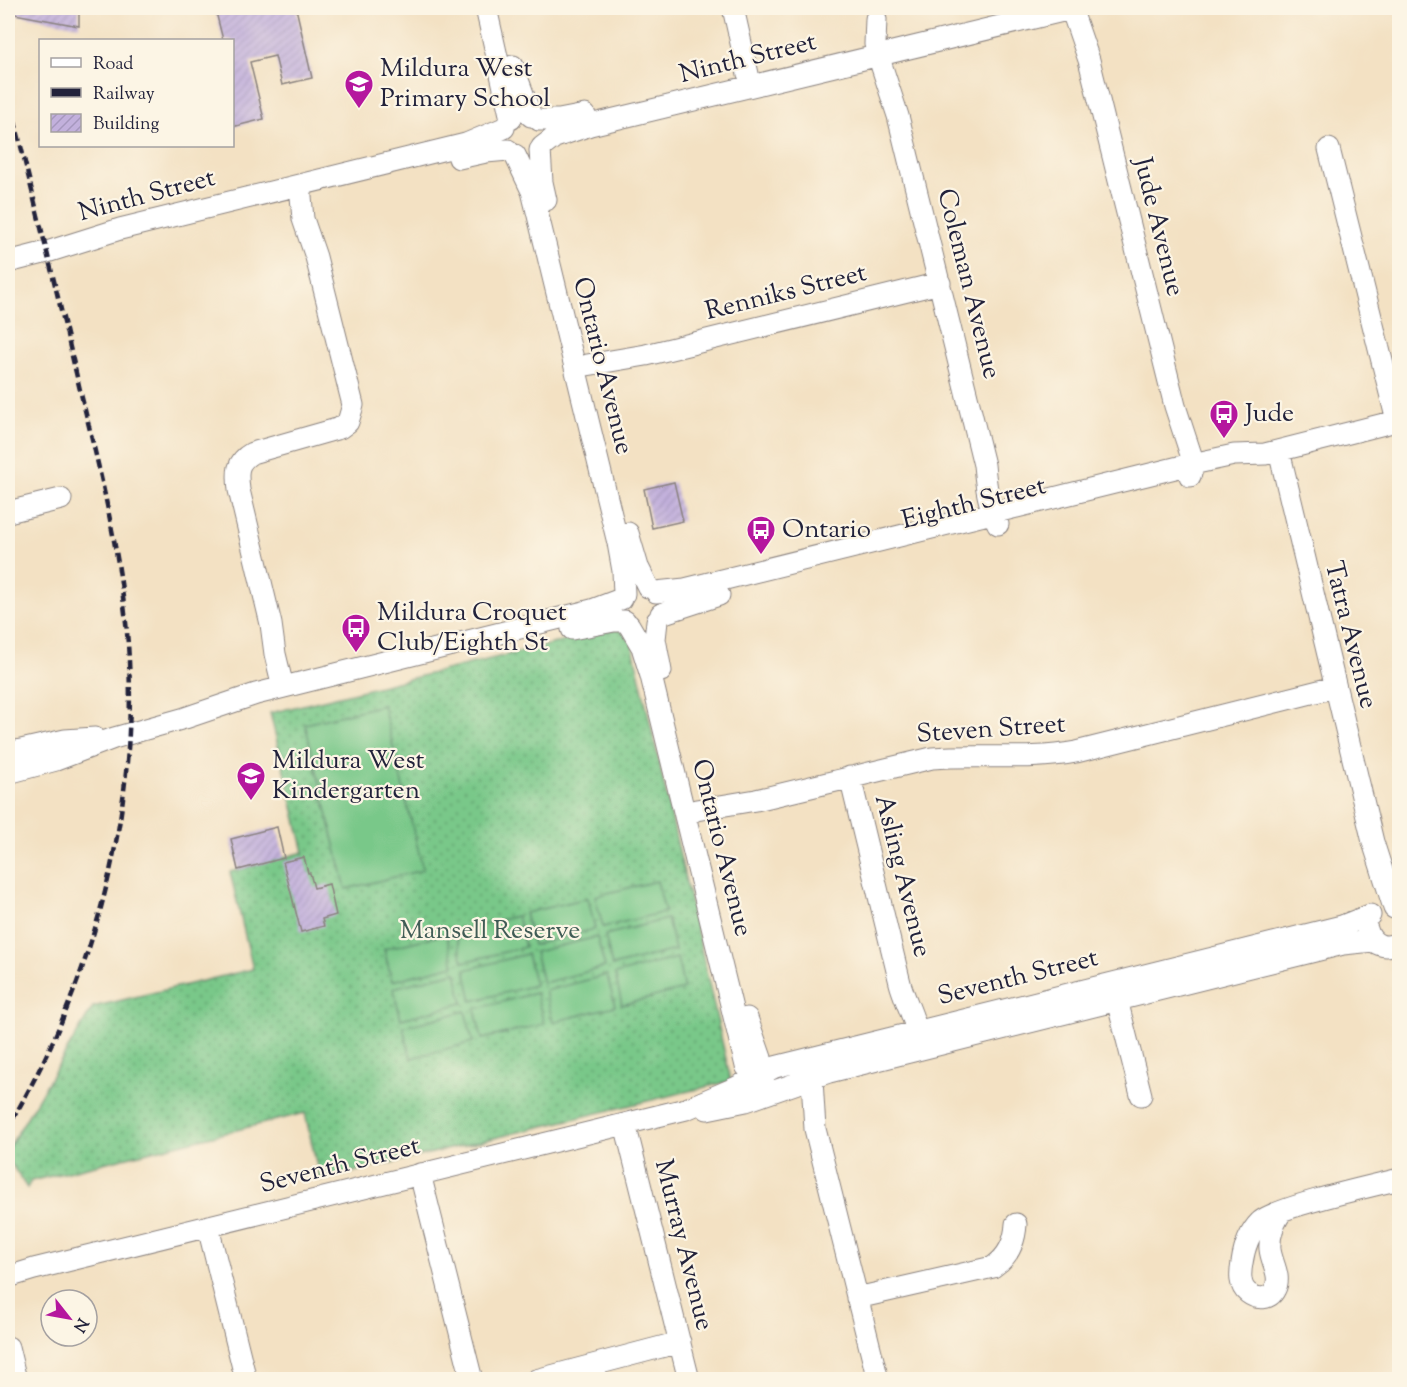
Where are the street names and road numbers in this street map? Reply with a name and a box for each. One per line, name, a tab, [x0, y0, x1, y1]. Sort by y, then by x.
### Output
street label: Ninth Street	[676, 24, 820, 94]
street label: Jude Avenue	[1122, 152, 1193, 300]
street label: Ninth Street	[75, 160, 219, 232]
street label: Coleman Avenue	[926, 185, 1010, 383]
street label: Renniks Street	[701, 255, 871, 331]
street label: Ontario Avenue	[562, 274, 642, 458]
street label: Eighth Street	[898, 468, 1050, 540]
street label: Tatra Avenue	[1314, 557, 1386, 713]
street label: Steven Street	[915, 706, 1067, 754]
street label: Ontario Avenue	[681, 756, 761, 940]
street label: Asling Avenue	[864, 791, 940, 961]
street label: Seventh Street	[934, 940, 1102, 1016]
street label: Seventh Street	[256, 1128, 424, 1204]
street label: Murray Avenue	[644, 1156, 722, 1334]

